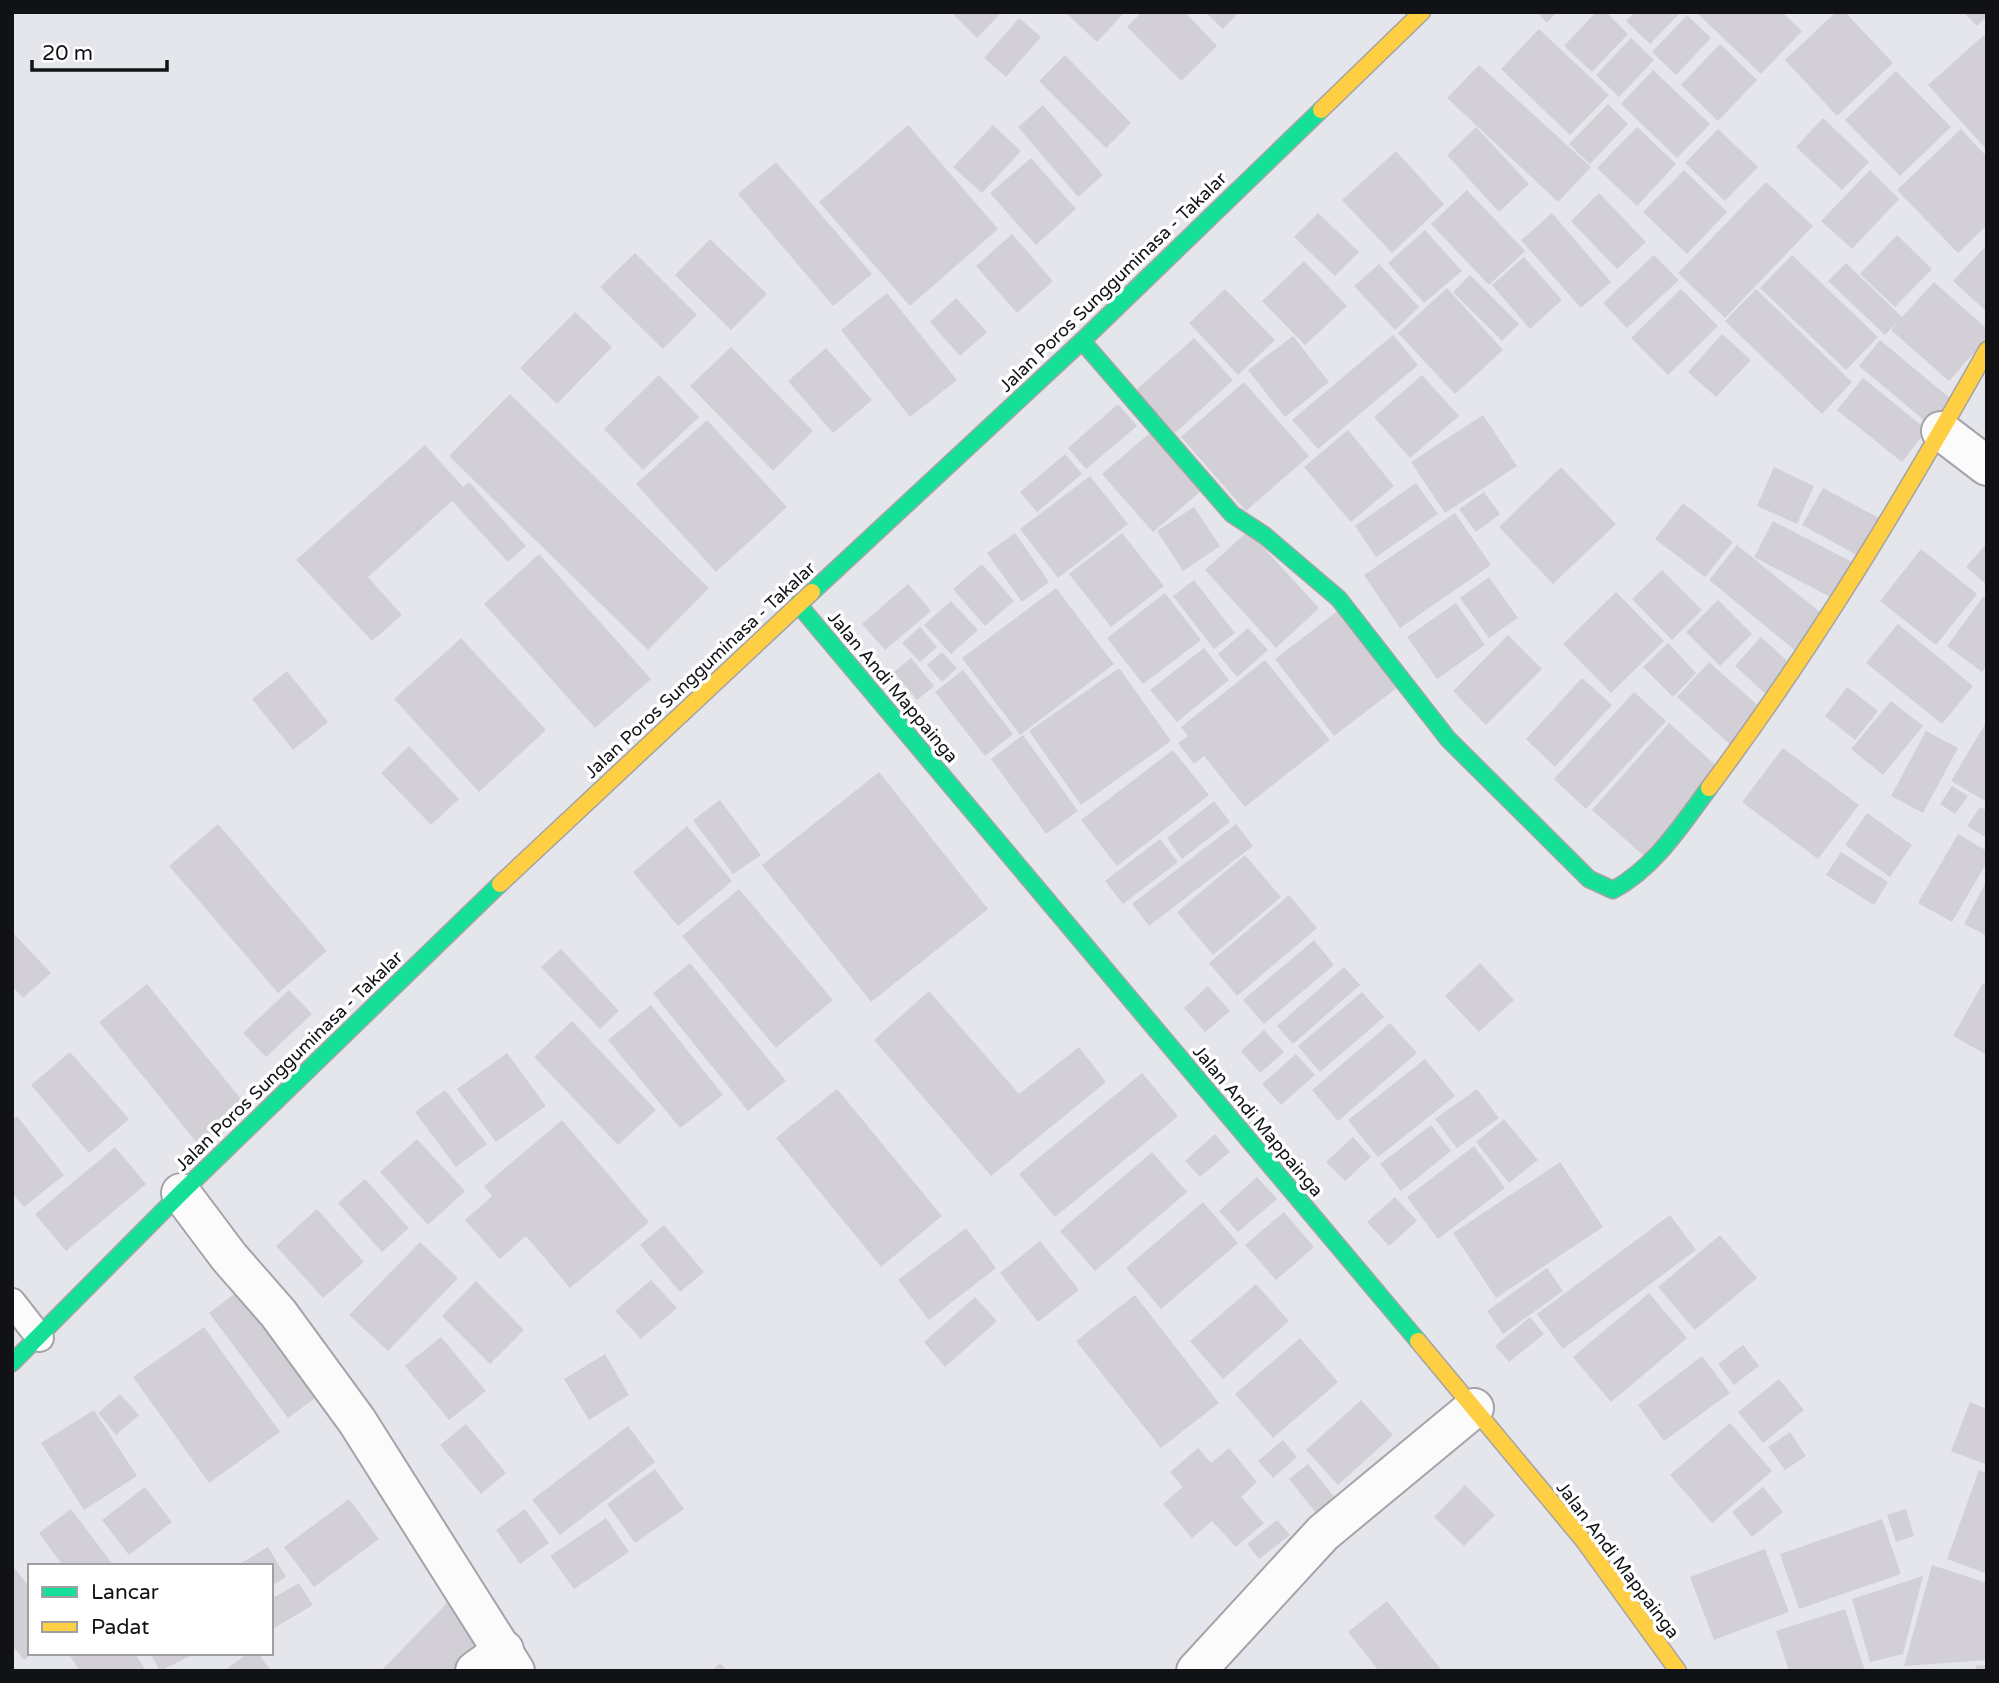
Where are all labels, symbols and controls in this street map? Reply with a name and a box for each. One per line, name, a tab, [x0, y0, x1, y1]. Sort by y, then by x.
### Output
scale bar	[32, 28, 166, 72]
text: 20 m	[42, 41, 93, 66]
street label: Jalan Poros Sungguminasa - Takalar	[995, 167, 1231, 397]
street label: Jalan Poros Sungguminasa - Takalar	[580, 557, 820, 783]
street label: Jalan Andi Mappainga	[823, 607, 963, 767]
street label: Jalan Poros Sungguminasa - Takalar	[171, 946, 407, 1176]
street label: Jalan Andi Mappainga	[1188, 1041, 1328, 1201]
street label: Jalan Andi Mappainga	[1552, 1477, 1684, 1643]
legend	[28, 1564, 273, 1655]
text: Lancar	[91, 1580, 159, 1605]
text: Padat	[91, 1615, 149, 1640]

